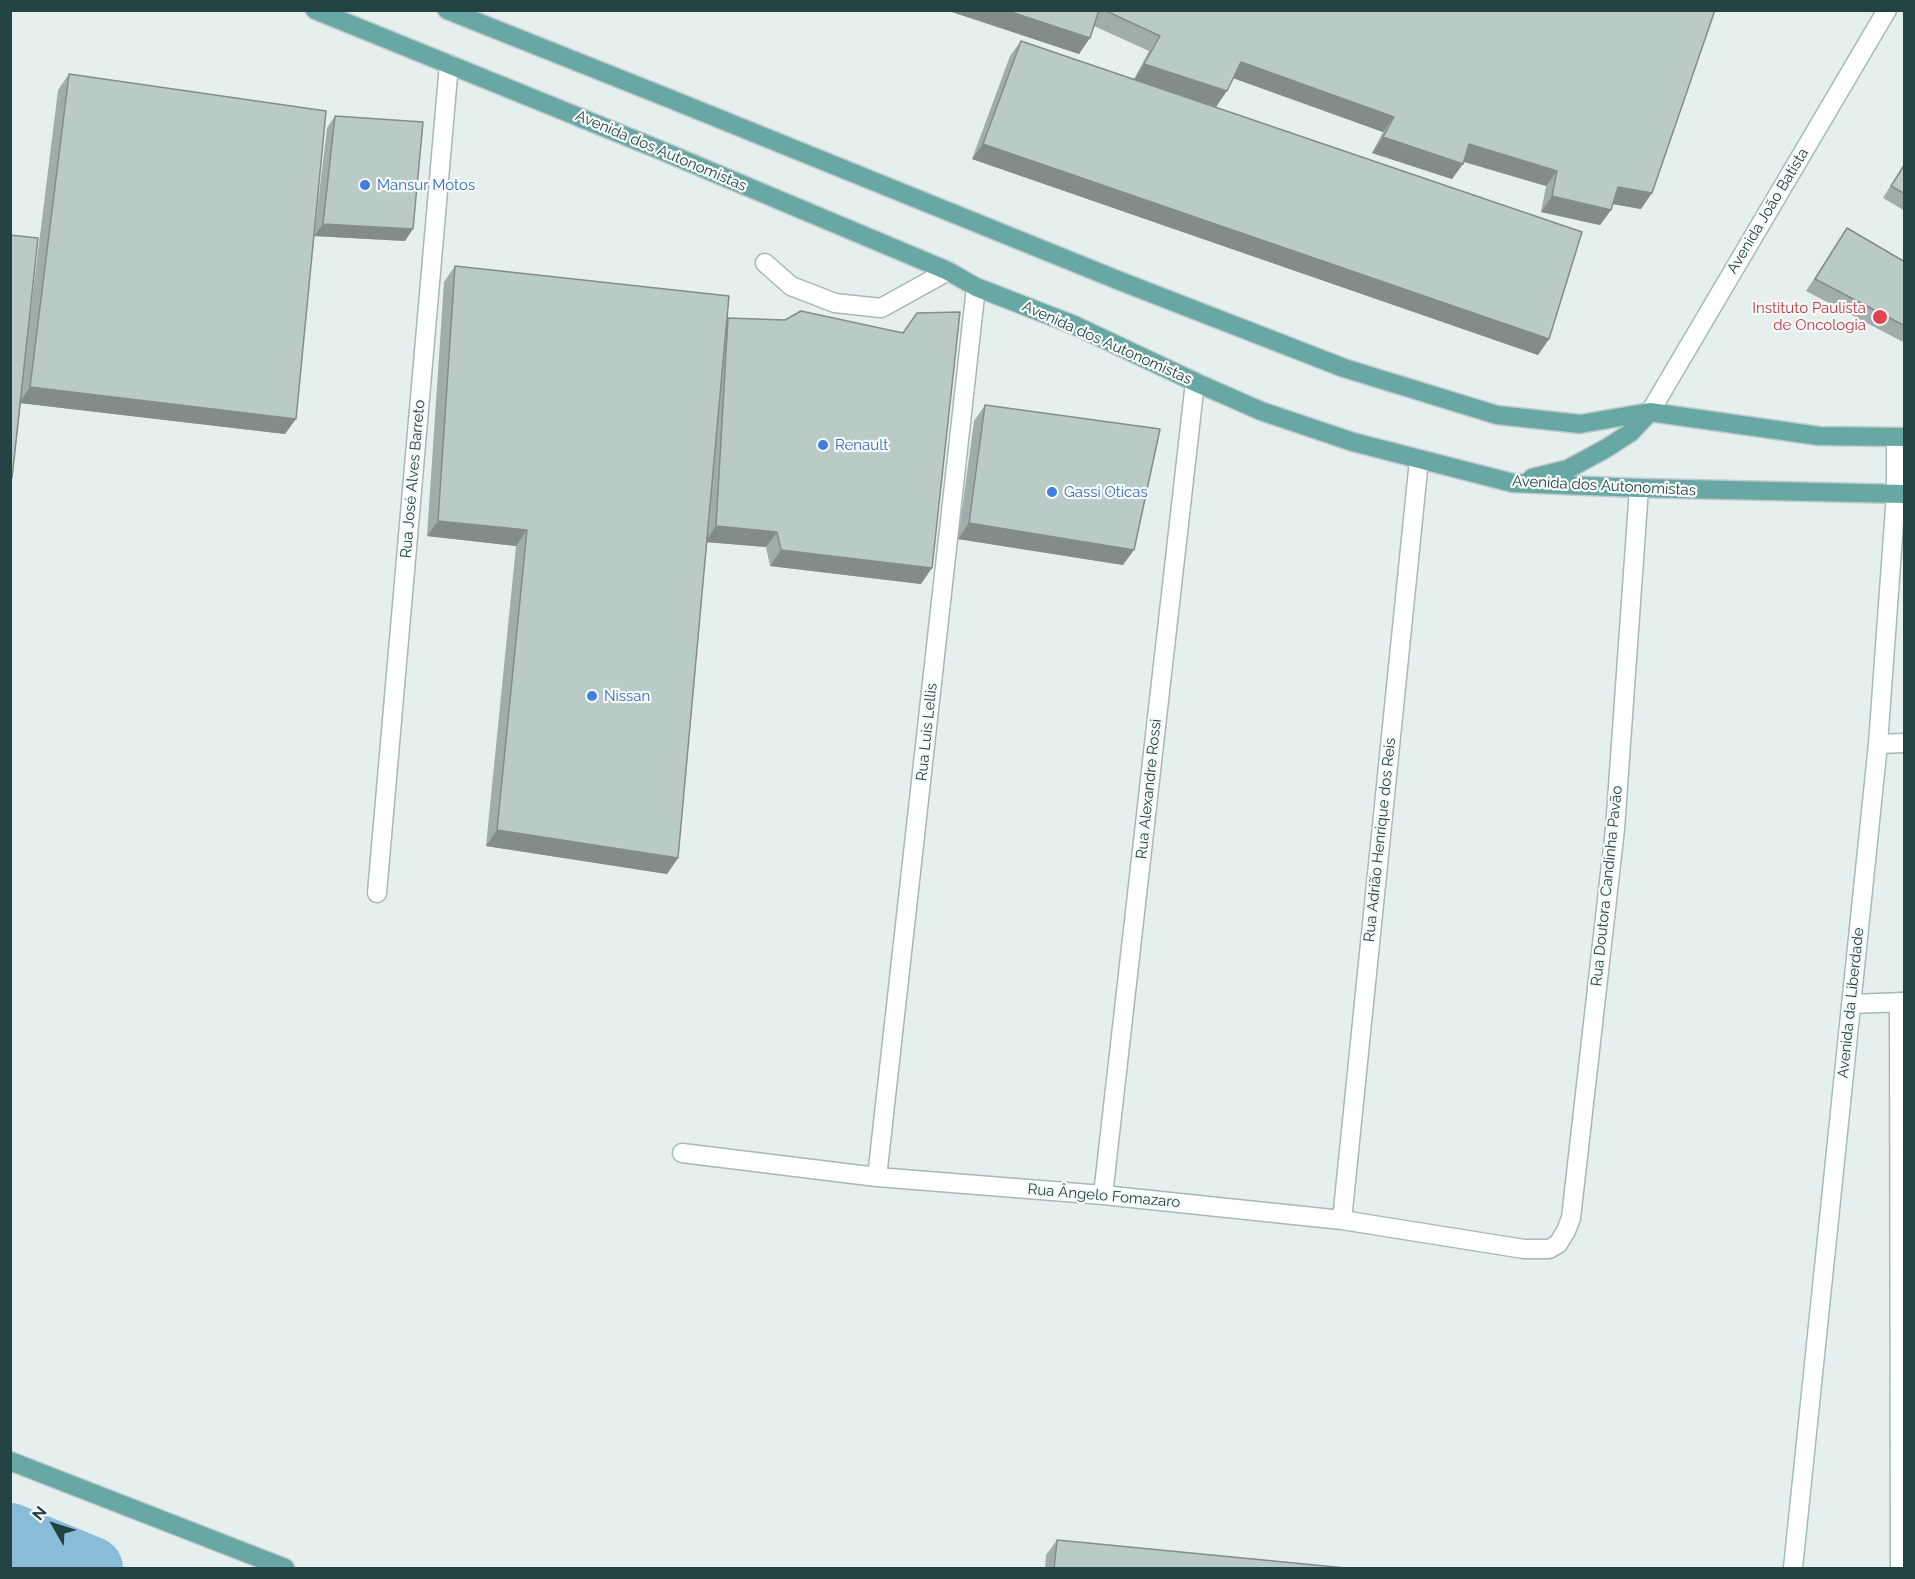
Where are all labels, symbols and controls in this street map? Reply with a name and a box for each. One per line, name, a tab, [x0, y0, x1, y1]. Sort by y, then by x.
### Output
street label: Avenida dos Autonomistas	[573, 107, 749, 195]
street label: Avenida João Batista	[1723, 145, 1813, 277]
place label: Mansur Motos	[377, 176, 475, 194]
marker: Mansur Motos	[358, 178, 372, 192]
street label: Avenida dos Autonomistas	[1019, 297, 1195, 389]
place label: Instituto Paulista de Oncologia	[1752, 299, 1866, 334]
marker: Instituto Paulista de Oncologia	[1871, 308, 1889, 326]
street label: Rua José Alves Barreto	[397, 399, 429, 559]
place label: Renault	[835, 436, 888, 454]
marker: Renault	[816, 438, 830, 452]
street label: Avenida dos Autonomistas	[1512, 472, 1696, 500]
place label: Gassi Oticas	[1064, 483, 1148, 501]
marker: Gassi Oticas	[1045, 485, 1059, 499]
street label: Rua Luis Lellis	[913, 682, 941, 782]
place label: Nissan	[604, 687, 650, 705]
marker: Nissan	[585, 689, 599, 703]
street label: Rua Alexandre Rossi	[1133, 718, 1165, 860]
street label: Rua Adrião Henrique dos Reis	[1360, 737, 1400, 943]
street label: Rua Doutora Candinha Pavão	[1588, 785, 1626, 987]
street label: Avenida da Liberdade	[1834, 927, 1868, 1079]
street label: Rua Ângelo Fomazaro	[1027, 1180, 1181, 1212]
north arrow	[24, 1495, 84, 1555]
text: N	[28, 1503, 51, 1524]

